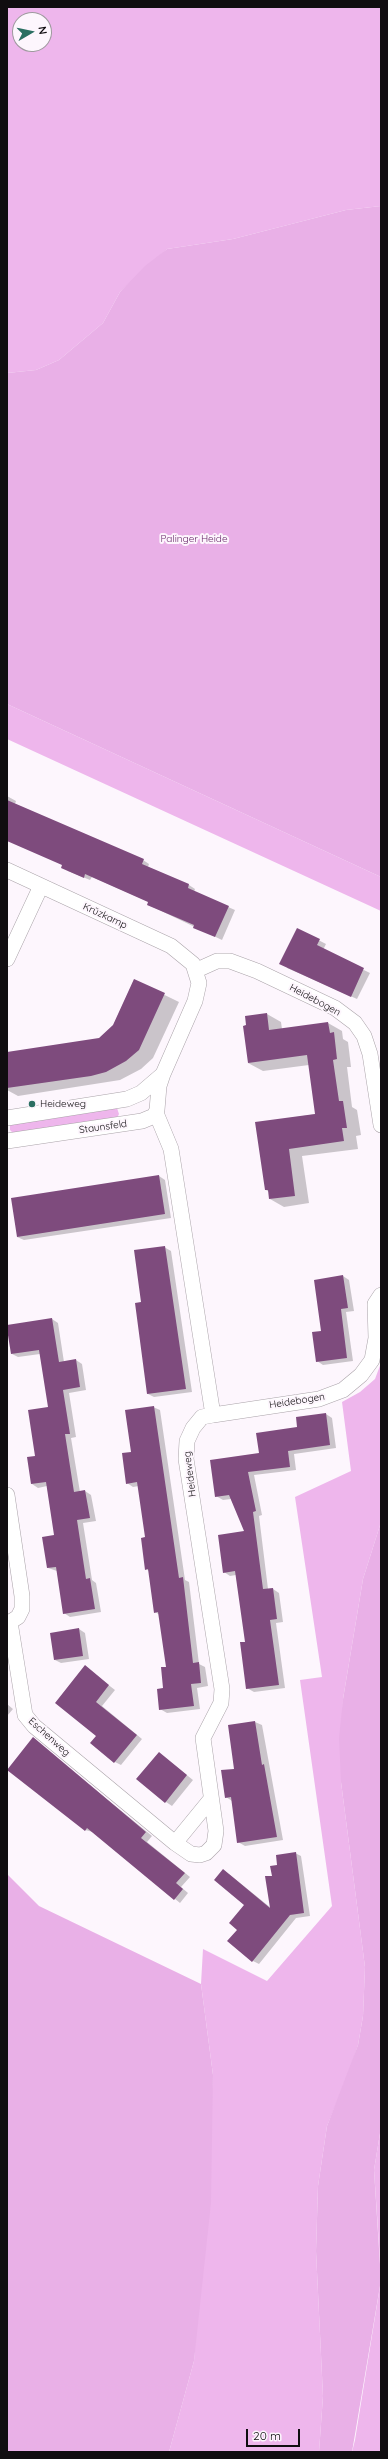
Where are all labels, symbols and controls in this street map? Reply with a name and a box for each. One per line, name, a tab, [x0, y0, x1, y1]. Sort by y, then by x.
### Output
north arrow	[12, 12, 52, 52]
text: N	[35, 25, 50, 35]
park label: Palinger Heide	[160, 533, 228, 545]
street label: Krüzkamp	[81, 901, 129, 931]
street label: Heidebogen	[287, 981, 343, 1019]
place label: Heideweg	[40, 1098, 86, 1110]
marker: Heideweg	[27, 1099, 37, 1109]
street label: Staunsfeld	[78, 1118, 128, 1136]
street label: Heidebogen	[268, 1391, 326, 1411]
street label: Heideweg	[181, 1450, 199, 1498]
street label: Eschenweg	[26, 1715, 72, 1759]
scale bar	[248, 2421, 302, 2447]
text: 20 m	[253, 2428, 281, 2443]

